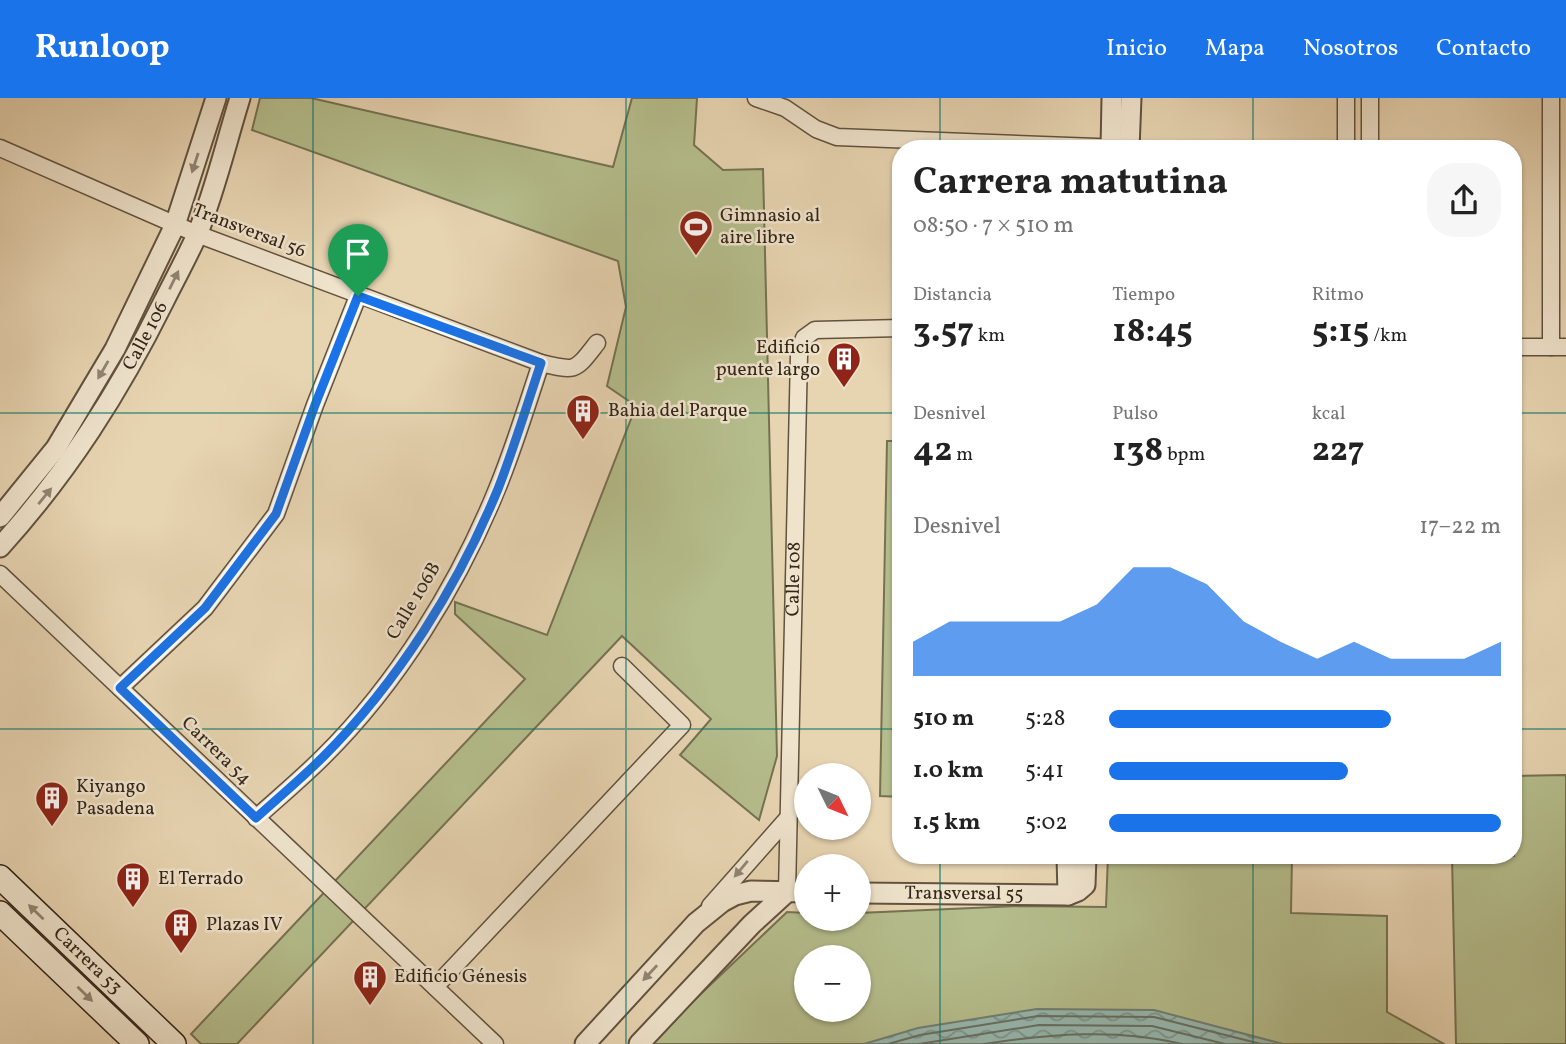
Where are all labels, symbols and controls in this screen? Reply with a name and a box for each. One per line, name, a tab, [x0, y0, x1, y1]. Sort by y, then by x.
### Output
text: Runloop	[35, 26, 170, 72]
text: Inicio	[1106, 32, 1167, 66]
text: Mapa	[1205, 32, 1265, 66]
text: Nosotros	[1303, 32, 1398, 66]
text: Contacto	[1436, 32, 1531, 66]
one-way arrow	[189, 153, 200, 174]
text: Carrera matutina	[913, 157, 1228, 210]
button: share	[1427, 163, 1501, 237]
street label: Transversal 56	[189, 197, 309, 265]
place label: Gimnasio al aire libre	[720, 203, 820, 251]
sports icon: Gimnasio al aire libre	[677, 208, 715, 257]
text: 08:50 · 7 × 510 m	[913, 210, 1074, 242]
pin	[328, 224, 388, 296]
icon: arrive	[339, 235, 377, 273]
one-way arrow	[168, 270, 180, 290]
text: Distancia	[913, 282, 992, 308]
text: Tiempo	[1112, 282, 1175, 308]
text: Ritmo	[1312, 282, 1364, 308]
street label: Calle 106	[117, 297, 175, 375]
text: 3.57	[913, 308, 974, 356]
text: 18:45	[1112, 308, 1193, 356]
text: 5:15	[1312, 308, 1369, 356]
text: km	[974, 323, 1005, 349]
text: /km	[1369, 323, 1407, 349]
place label: Edificio puente largo	[716, 335, 820, 383]
building icon: Edificio puente largo	[825, 340, 863, 389]
one-way arrow	[97, 361, 109, 380]
building icon: Bahia del Parque	[564, 392, 602, 441]
place label: Bahia del Parque	[608, 398, 747, 424]
text: Desnivel	[913, 401, 986, 427]
text: Pulso	[1112, 401, 1158, 427]
text: kcal	[1312, 401, 1345, 427]
text: 42	[913, 427, 952, 475]
text: 138	[1112, 427, 1163, 475]
text: 227	[1312, 427, 1364, 475]
text: m	[952, 442, 973, 468]
text: bpm	[1163, 442, 1205, 468]
one-way arrow	[37, 487, 52, 505]
text: Desnivel	[913, 511, 1001, 543]
text: 17–22 m	[1419, 511, 1501, 543]
street label: Calle 108	[780, 542, 808, 617]
street label: Calle 106B	[381, 557, 447, 645]
text: 510 m	[913, 703, 974, 735]
text: 5:28	[1025, 703, 1066, 735]
street label: Carrera 54	[175, 711, 257, 791]
text: 1.0 km	[913, 755, 984, 787]
text: 5:41	[1025, 755, 1064, 787]
north arrow	[794, 763, 872, 840]
map controls	[794, 763, 871, 1022]
place label: Kiyango Pasadena	[76, 774, 155, 822]
building icon: Kiyango Pasadena	[33, 779, 71, 828]
text: 1.5 km	[913, 807, 980, 839]
text: 5:02	[1025, 807, 1068, 839]
button: +	[794, 854, 871, 931]
building icon: El Terrado	[114, 860, 152, 909]
one-way arrow	[734, 861, 749, 878]
place label: El Terrado	[158, 866, 243, 892]
street label: Transversal 55	[904, 880, 1024, 908]
one-way arrow	[28, 905, 45, 921]
building icon: Plazas IV	[162, 906, 200, 955]
place label: Plazas IV	[206, 912, 283, 938]
street label: Carrera 53	[47, 921, 128, 1000]
button: −	[794, 945, 871, 1022]
building icon: Edificio Génesis	[351, 958, 389, 1007]
place label: Edificio Génesis	[394, 964, 527, 990]
one-way arrow	[642, 964, 658, 981]
one-way arrow	[76, 986, 93, 1002]

